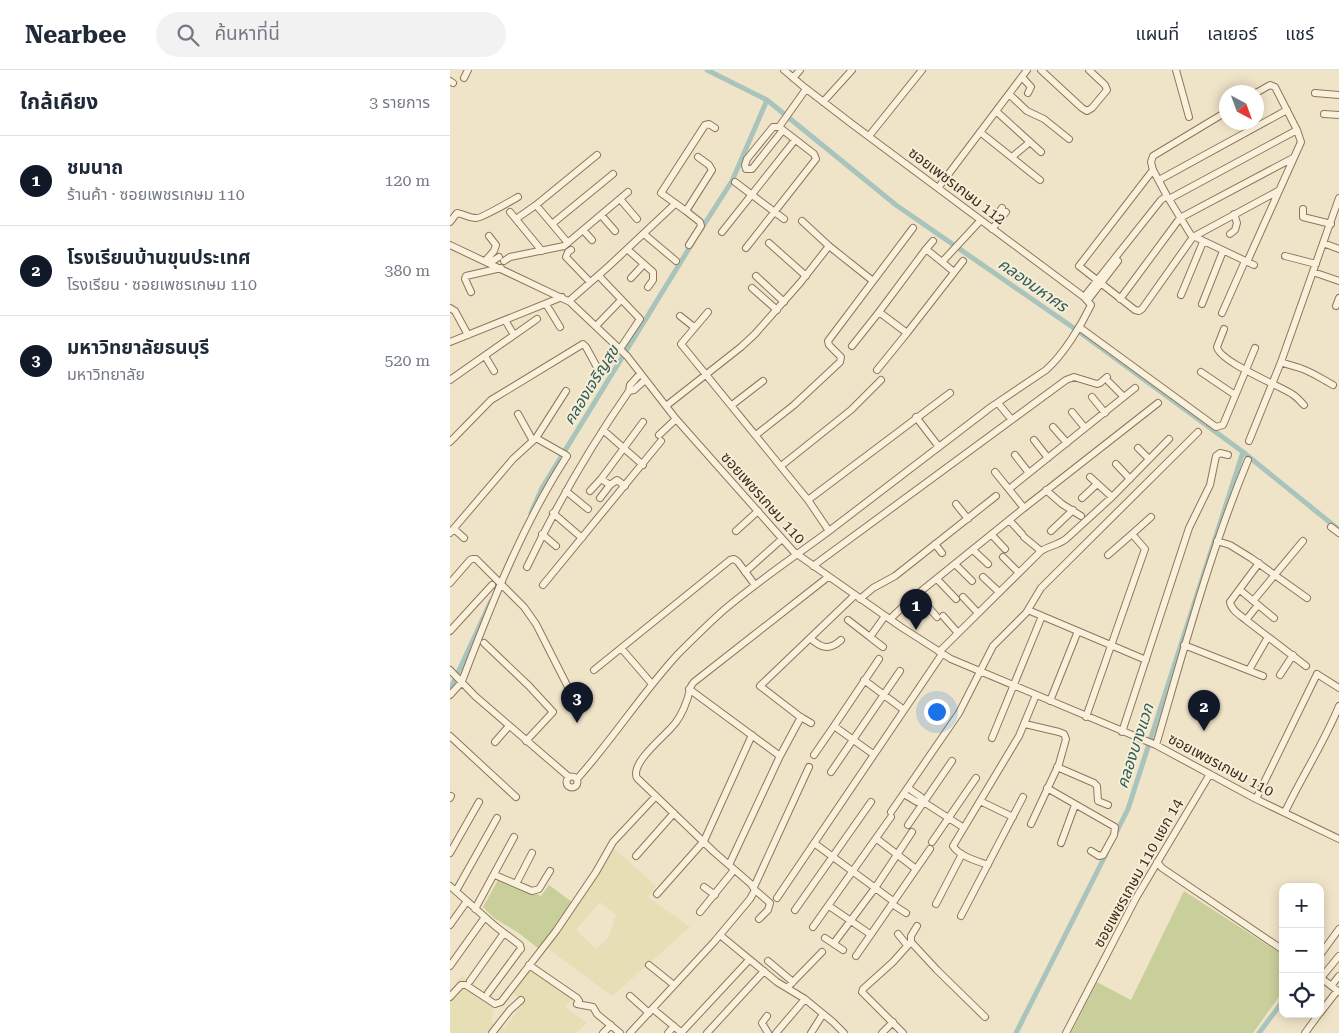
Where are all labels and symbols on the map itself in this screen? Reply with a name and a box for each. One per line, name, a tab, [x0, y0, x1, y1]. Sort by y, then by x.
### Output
north arrow	[1219, 85, 1264, 130]
street label: ซอยเพชรเกษม 112	[905, 144, 1009, 228]
water label: คลองมหาศร	[995, 254, 1072, 316]
water label: คลองเจริญสุข	[559, 341, 624, 429]
street label: ซอยเพชรเกษม 110	[717, 448, 809, 548]
pin: 1	[900, 589, 932, 630]
pin: 3	[561, 682, 593, 723]
pin: 2	[1188, 690, 1220, 731]
your location	[924, 699, 950, 725]
water label: คลองบางแวก	[1112, 700, 1158, 791]
street label: ซอยเพชรเกษม 110	[1165, 730, 1277, 800]
street label: ซอยเพชรเกษม 110 แยก 14	[1089, 795, 1187, 951]

